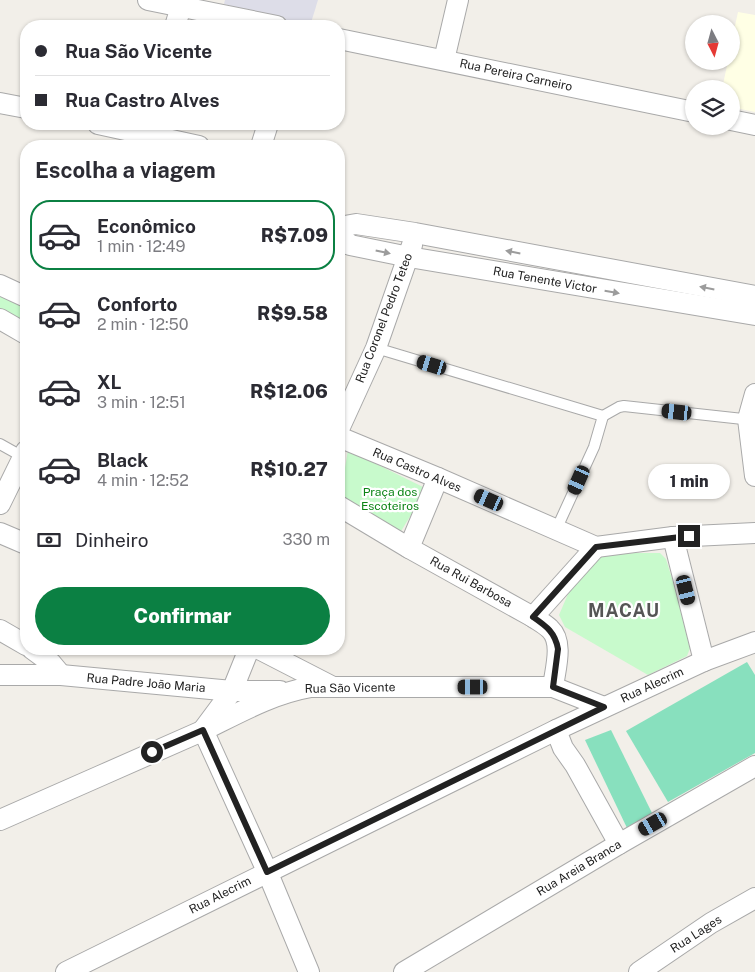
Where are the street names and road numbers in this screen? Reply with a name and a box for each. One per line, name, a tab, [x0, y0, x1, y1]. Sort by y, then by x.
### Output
street label: Rua Pereira Carneiro	[458, 56, 574, 94]
street label: Rua Coronel Pedro Teteo	[353, 251, 415, 385]
street label: Rua Tenente Victor	[492, 264, 598, 296]
street label: Rua Castro Alves	[371, 445, 463, 495]
street label: Rua Rui Barbosa	[428, 554, 514, 610]
street label: Rua Alecrim	[618, 664, 686, 706]
street label: Rua Padre João Maria	[86, 671, 206, 695]
street label: Rua São Vicente	[304, 680, 396, 696]
street label: Rua Areia Branca	[534, 837, 624, 899]
street label: Rua Alecrim	[187, 873, 253, 917]
street label: Rua Lages	[668, 912, 724, 956]

